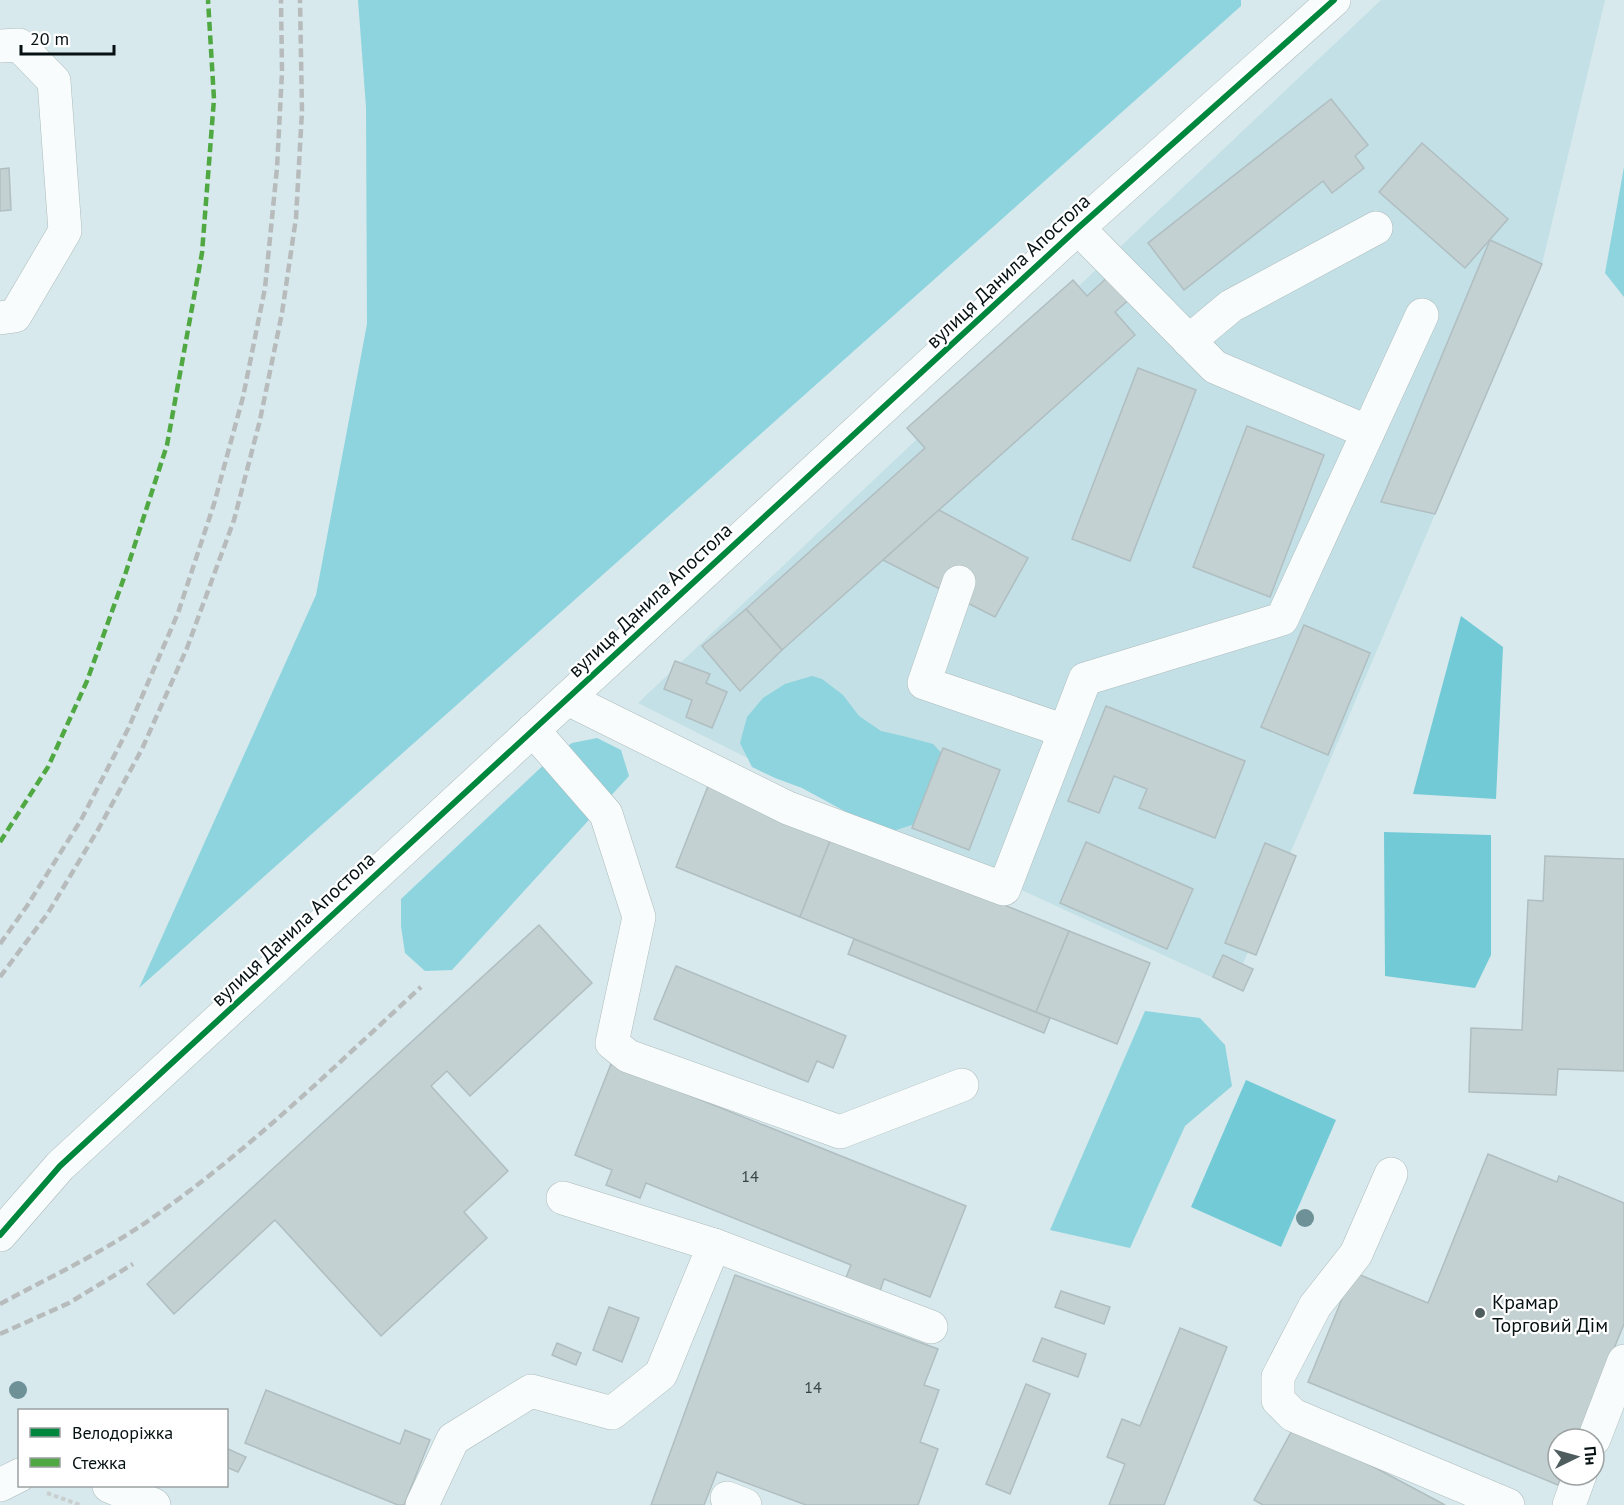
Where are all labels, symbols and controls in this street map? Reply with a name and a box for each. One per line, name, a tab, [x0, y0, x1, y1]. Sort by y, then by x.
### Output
scale bar	[21, 18, 114, 56]
text: 20 m	[30, 27, 69, 50]
street label: вулиця Данила Апостола	[921, 188, 1095, 354]
street label: вулиця Данила Апостола	[563, 517, 737, 683]
street label: вулиця Данила Апостола	[206, 846, 380, 1012]
house number: 14	[741, 1166, 759, 1186]
place label: Крамар Торговий Дім	[1492, 1289, 1608, 1338]
marker: Крамар Торговий Дім	[1473, 1306, 1487, 1320]
house number: 14	[804, 1377, 822, 1397]
legend	[18, 1409, 228, 1487]
text: Велодоріжка	[72, 1421, 173, 1444]
north arrow	[1546, 1427, 1606, 1487]
text: Пн	[1580, 1445, 1602, 1466]
text: Стежка	[72, 1451, 126, 1474]

